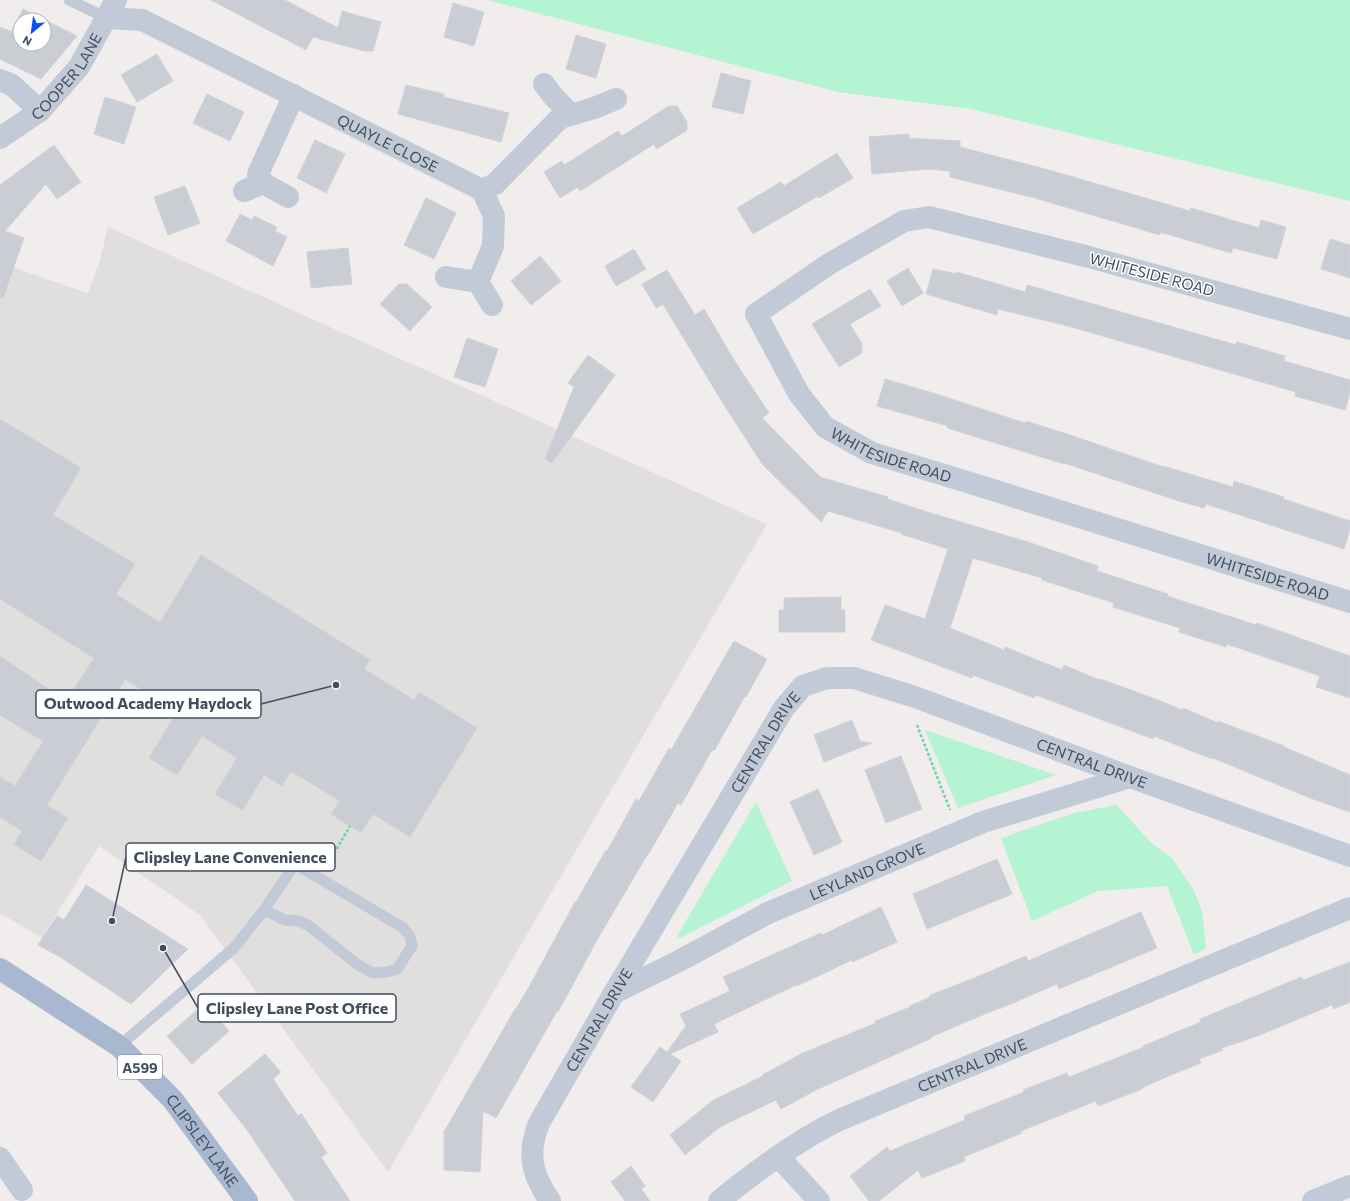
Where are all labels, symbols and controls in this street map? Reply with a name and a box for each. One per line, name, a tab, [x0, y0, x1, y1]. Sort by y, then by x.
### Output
north arrow	[12, 12, 52, 52]
street label: COOPER LANE	[24, 27, 104, 121]
street label: QUAYLE CLOSE	[334, 110, 441, 176]
street label: WHITESIDE ROAD	[1088, 249, 1216, 299]
street label: WHITESIDE ROAD	[828, 423, 954, 486]
street label: WHITESIDE ROAD	[1204, 548, 1332, 604]
street label: CENTRAL DRIVE	[727, 687, 804, 796]
callout: Outwood Academy Haydock	[36, 690, 261, 718]
text: Outwood Academy Haydock	[44, 693, 253, 712]
street label: CENTRAL DRIVE	[1034, 734, 1150, 792]
street label: LEYLAND GROVE	[807, 839, 927, 903]
callout: Clipsley Lane Convenience	[126, 843, 335, 871]
text: Clipsley Lane Convenience	[133, 847, 327, 866]
street label: CENTRAL DRIVE	[562, 965, 636, 1075]
callout: Clipsley Lane Post Office	[198, 994, 396, 1022]
text: Clipsley Lane Post Office	[206, 998, 388, 1017]
street label: CENTRAL DRIVE	[915, 1034, 1029, 1095]
road number: A599	[118, 1055, 162, 1079]
street label: CLIPSLEY LANE	[163, 1090, 242, 1190]

